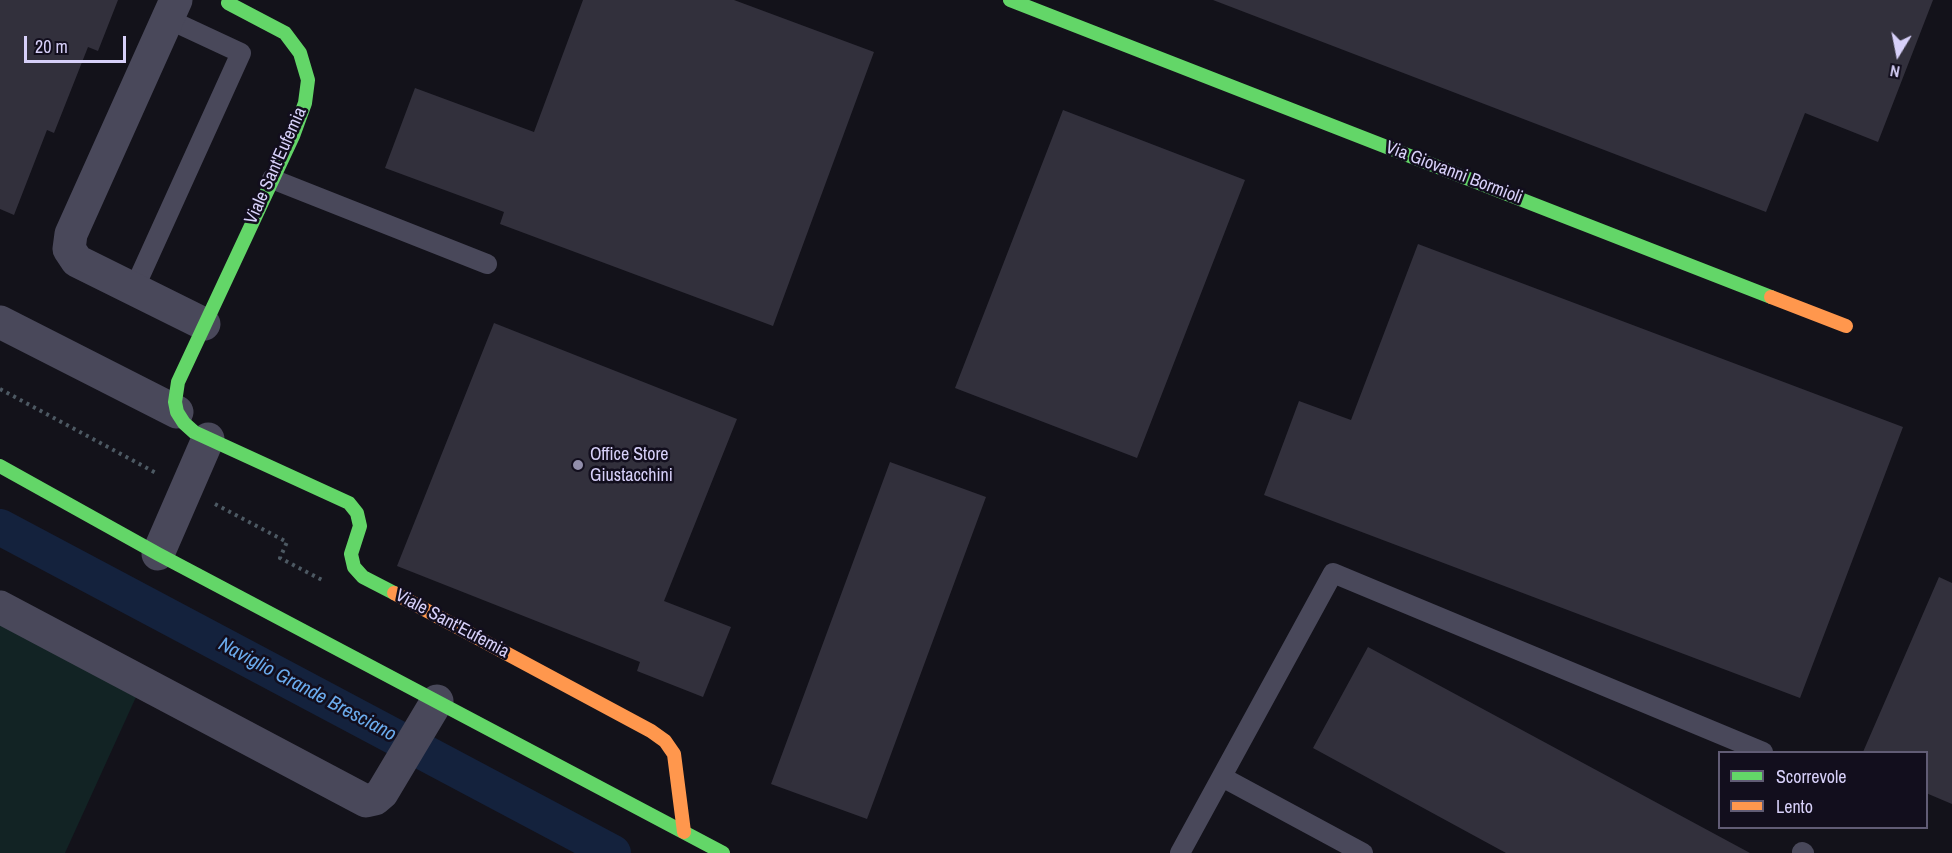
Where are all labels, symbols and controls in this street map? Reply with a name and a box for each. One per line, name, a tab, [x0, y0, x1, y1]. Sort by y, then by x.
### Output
scale bar	[27, 24, 129, 62]
north arrow	[1868, 24, 1928, 84]
text: 20 m	[35, 34, 68, 59]
text: N	[1888, 60, 1901, 83]
street label: Viale Sant'Eufemia	[241, 104, 311, 228]
street label: Via Giovanni Bormioli	[1382, 137, 1526, 209]
place label: Office Store Giustacchini	[590, 444, 673, 486]
marker: Office Store Giustacchini	[571, 458, 585, 472]
street label: Viale Sant'Eufemia	[391, 585, 513, 663]
water label: Naviglio Grande Bresciano	[214, 633, 400, 747]
legend	[1718, 751, 1928, 829]
text: Scorrevole	[1776, 764, 1847, 789]
text: Lento	[1776, 794, 1813, 819]

